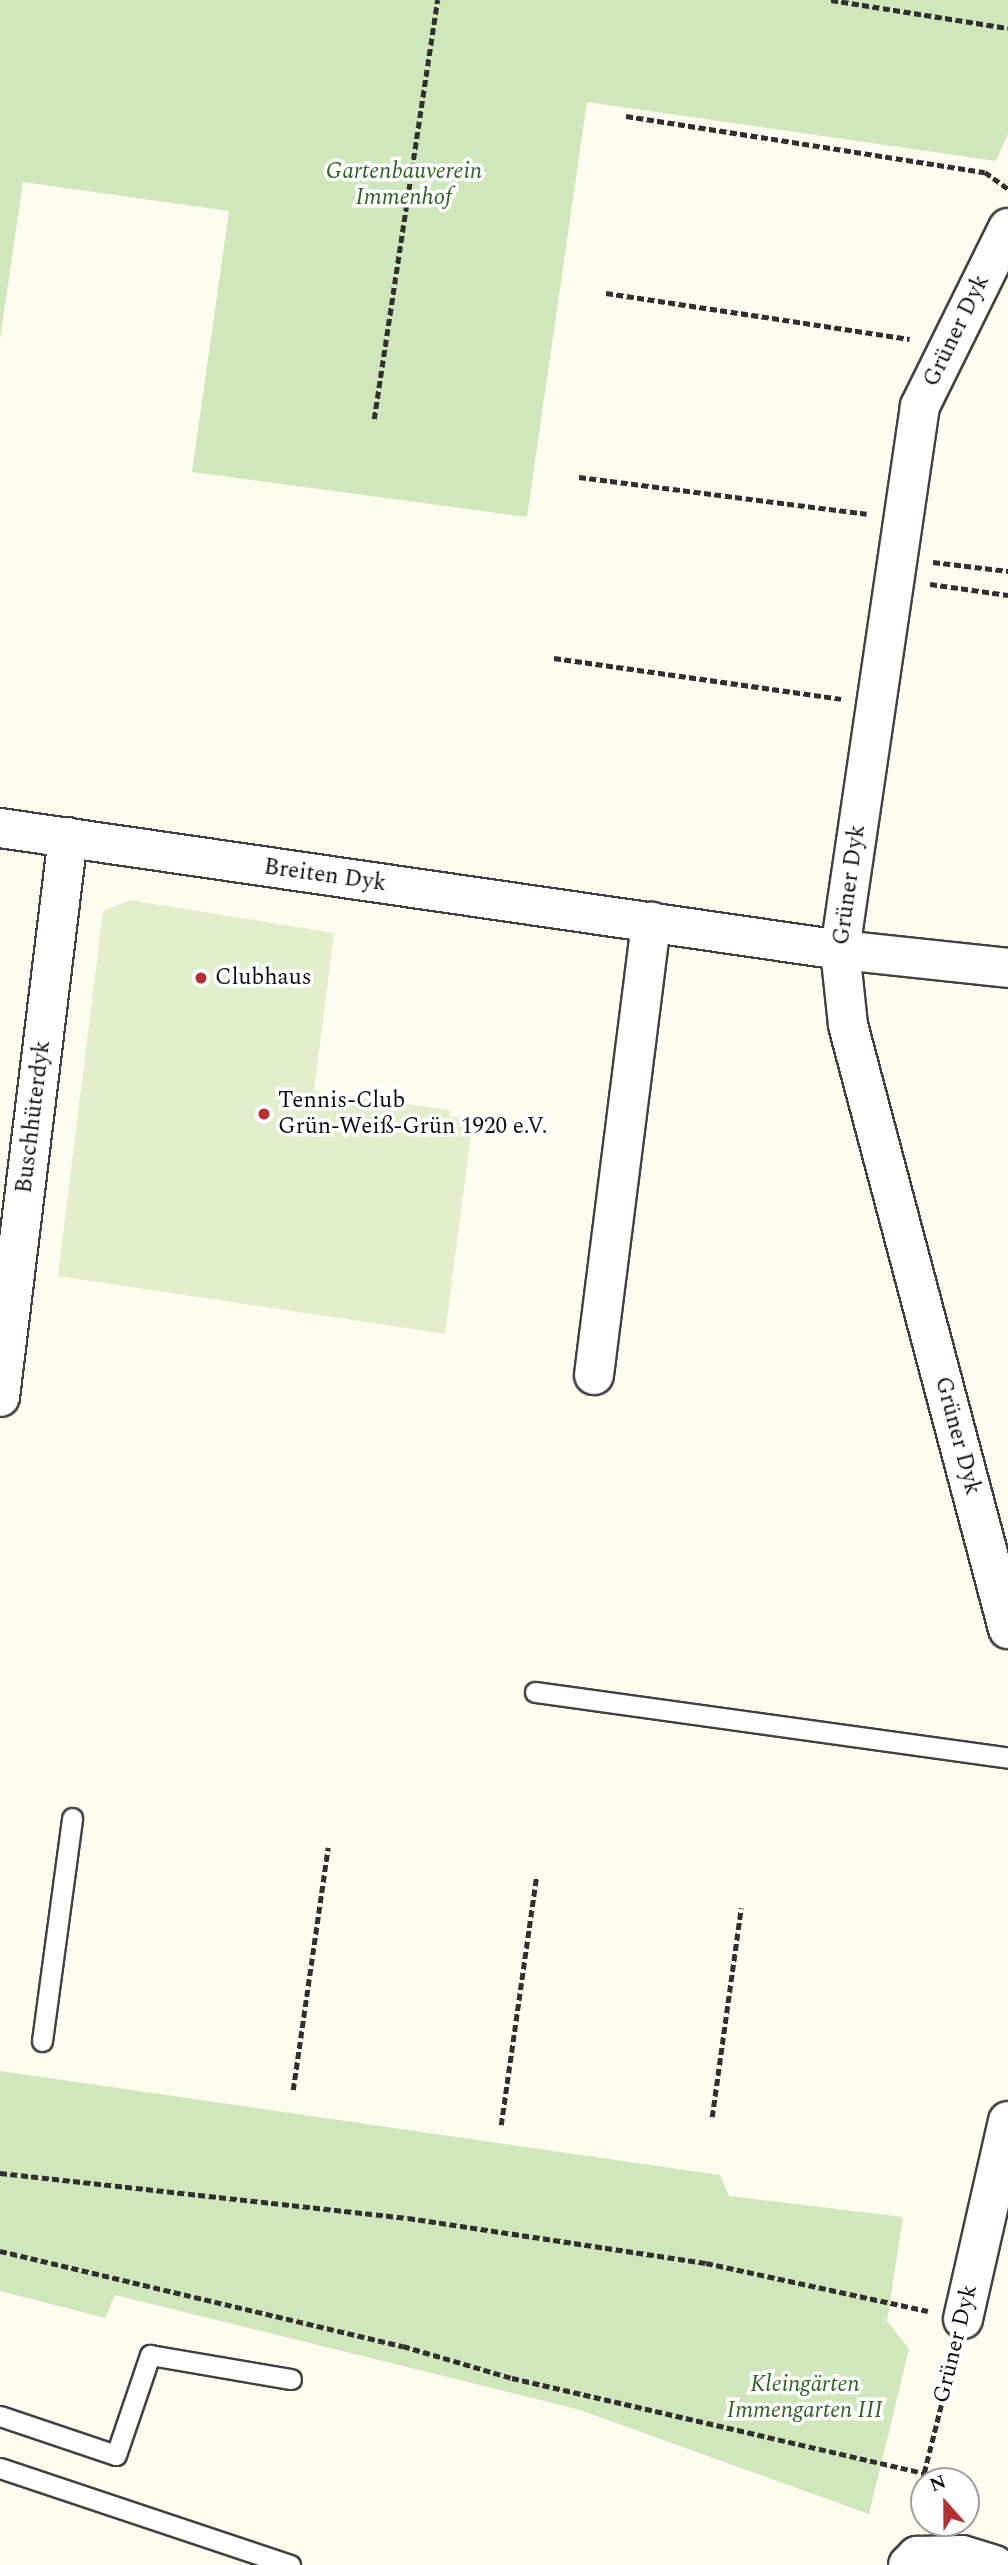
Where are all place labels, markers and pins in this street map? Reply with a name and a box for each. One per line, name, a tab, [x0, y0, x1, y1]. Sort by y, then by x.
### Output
place label: Clubhaus	[215, 964, 312, 992]
marker: Clubhaus	[193, 970, 209, 986]
place label: Tennis-Club Grün-Weiß-Grün 1920 e.V.	[278, 1087, 548, 1141]
marker: Tennis-Club Grün-Weiß-Grün 1920 e.V.	[256, 1106, 272, 1122]

